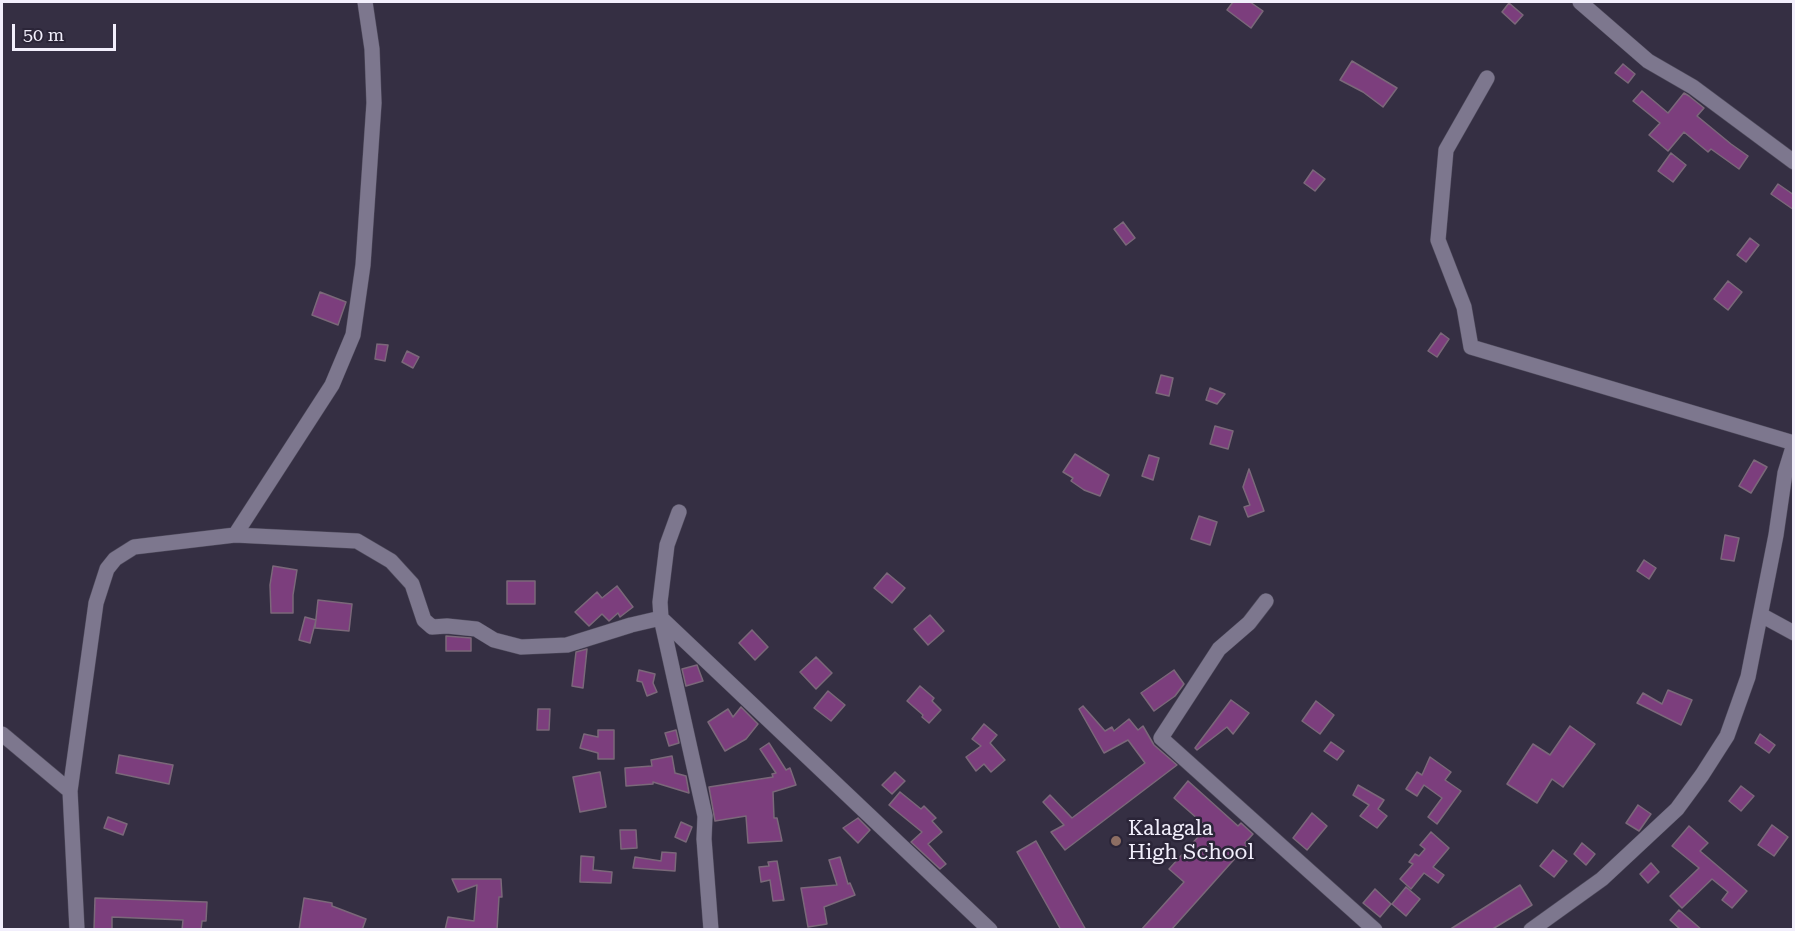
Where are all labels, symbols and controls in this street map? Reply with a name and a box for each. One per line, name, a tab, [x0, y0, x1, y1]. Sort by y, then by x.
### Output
scale bar	[15, 12, 118, 50]
text: 50 m	[23, 24, 64, 45]
place label: Kalagala High School	[1128, 816, 1254, 866]
marker: Kalagala High School	[1109, 834, 1123, 848]

